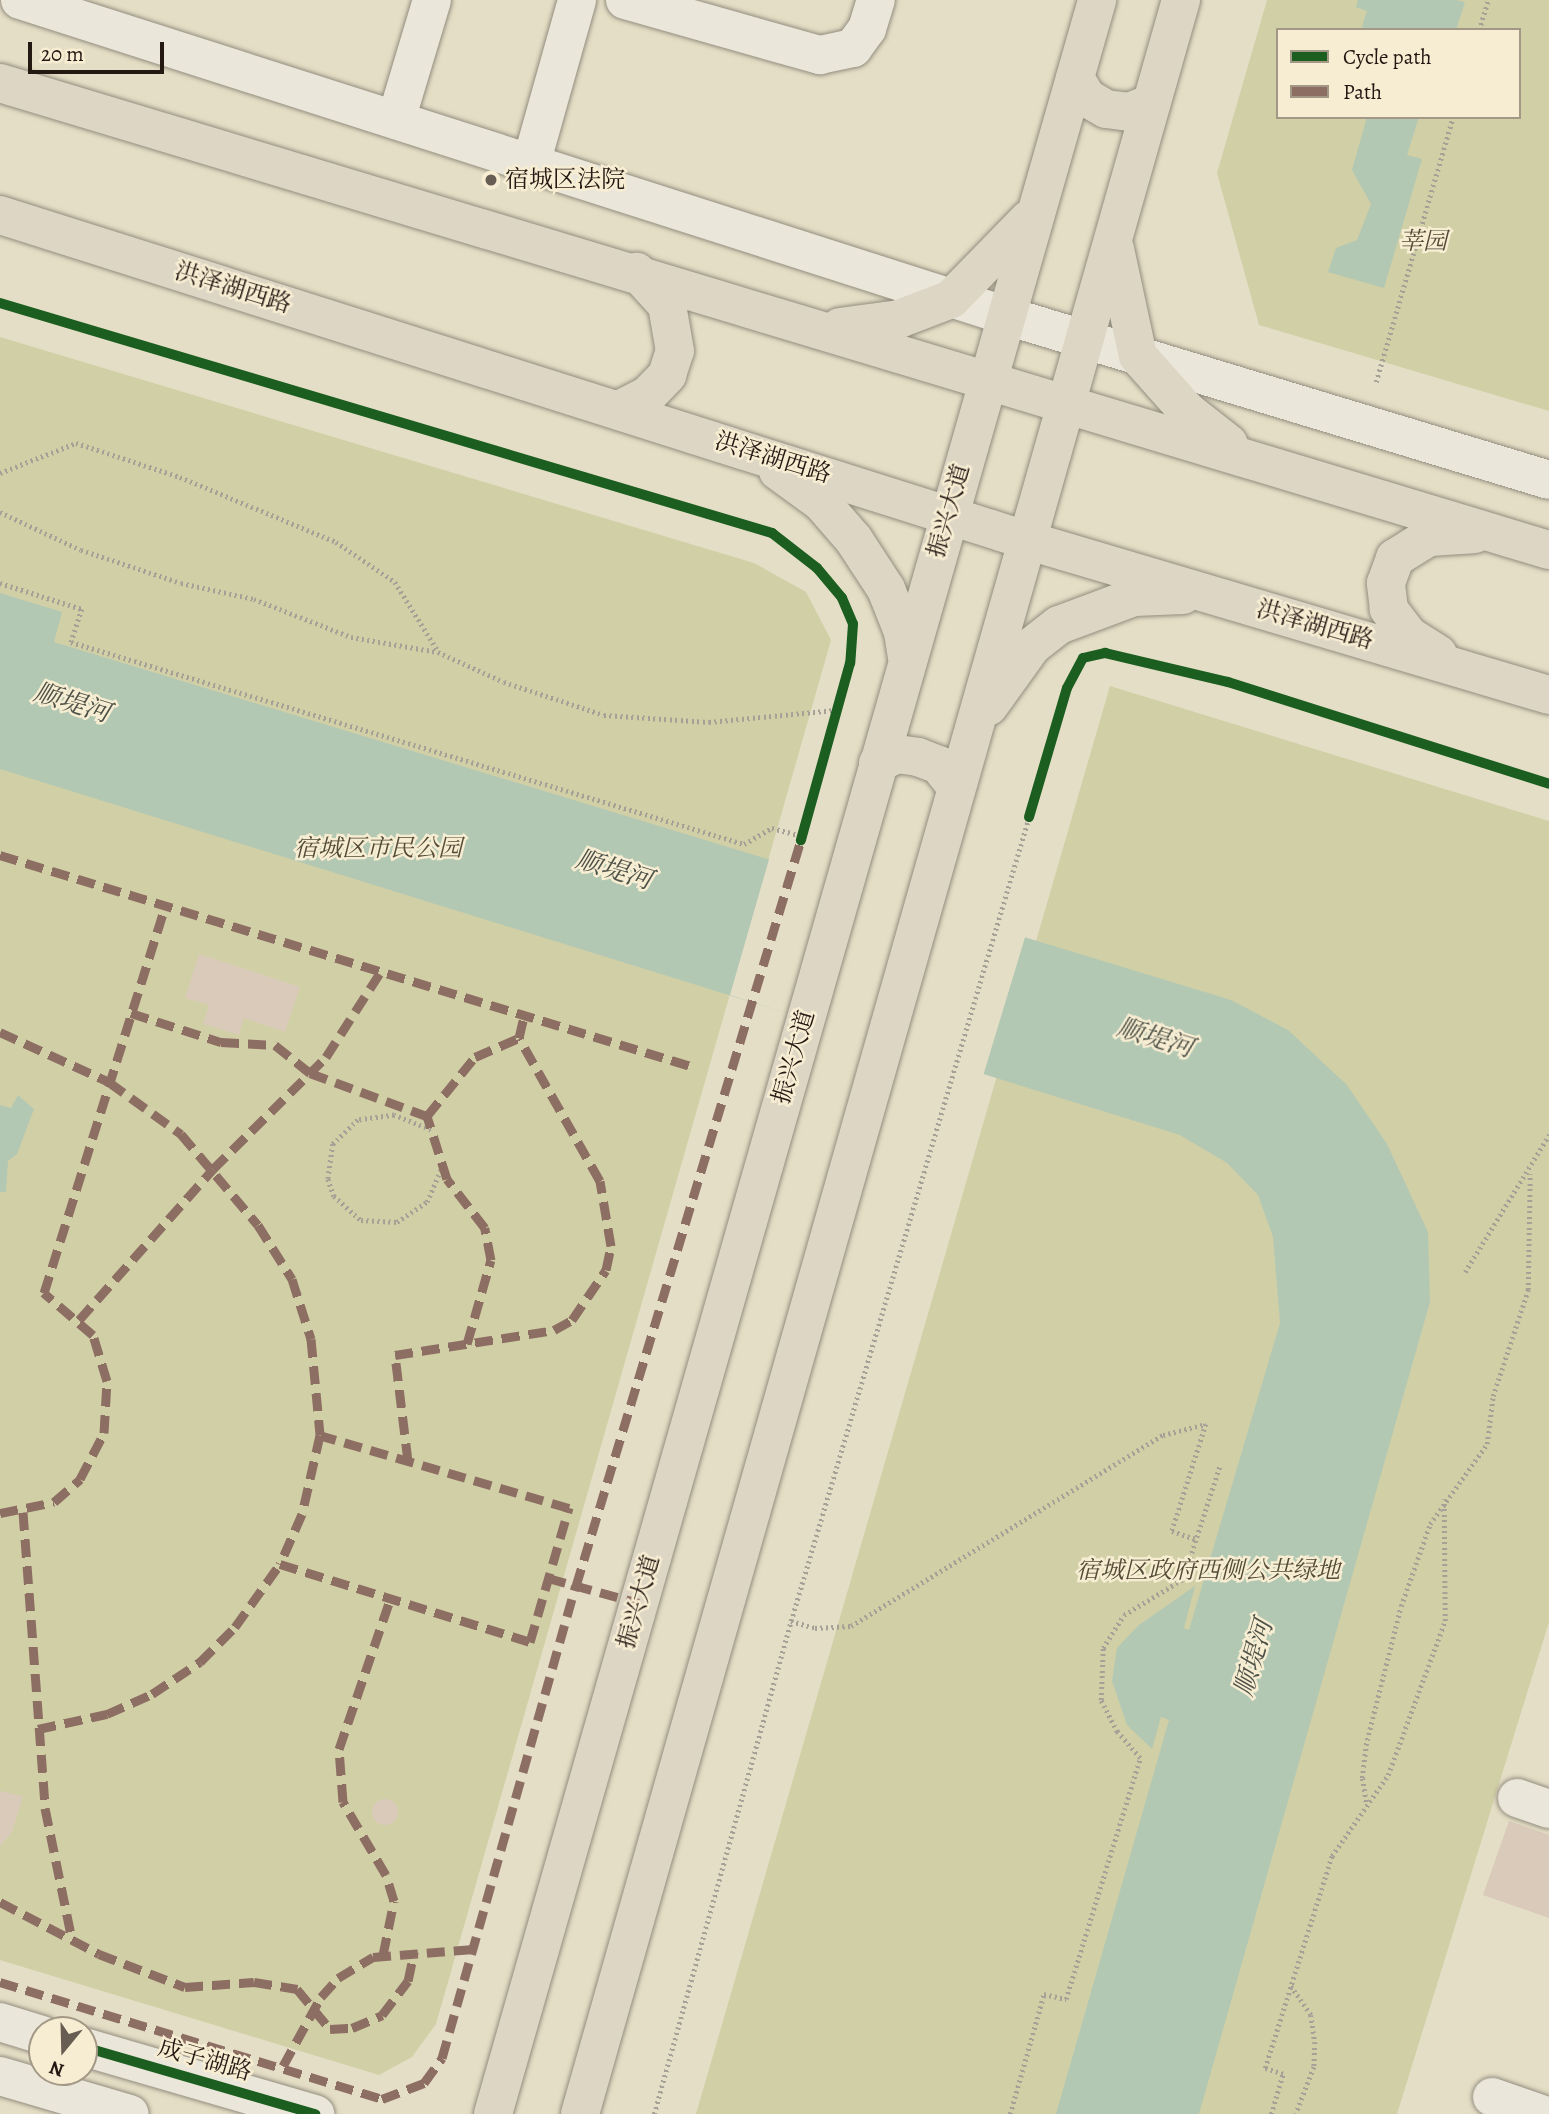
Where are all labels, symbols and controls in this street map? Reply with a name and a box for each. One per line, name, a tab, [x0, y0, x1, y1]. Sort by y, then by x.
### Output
scale bar	[32, 28, 168, 72]
legend	[1276, 28, 1521, 119]
text: 20 m	[41, 40, 84, 68]
text: Cycle path	[1343, 43, 1432, 71]
text: Path	[1343, 78, 1382, 106]
place label: 宿城区法院	[505, 166, 625, 194]
marker: 宿城区法院	[483, 172, 499, 188]
park label: 莘园	[1399, 228, 1447, 256]
street label: 洪泽湖西路	[171, 257, 295, 319]
street label: 洪泽湖西路	[711, 427, 835, 489]
street label: 振兴大道	[922, 461, 976, 561]
street label: 洪泽湖西路	[1253, 595, 1377, 655]
water label: 顺堤河	[30, 677, 114, 729]
park label: 宿城区市民公园	[294, 835, 462, 863]
water label: 顺堤河	[572, 844, 656, 896]
street label: 振兴大道	[767, 1007, 821, 1107]
water label: 顺堤河	[1113, 1012, 1197, 1064]
street label: 振兴大道	[612, 1552, 666, 1652]
park label: 宿城区政府西侧公共绿地	[1076, 1557, 1340, 1585]
water label: 顺堤河	[1228, 1616, 1280, 1700]
north arrow	[28, 2016, 98, 2086]
street label: 成子湖路	[155, 2033, 255, 2087]
text: N	[46, 2054, 68, 2084]

